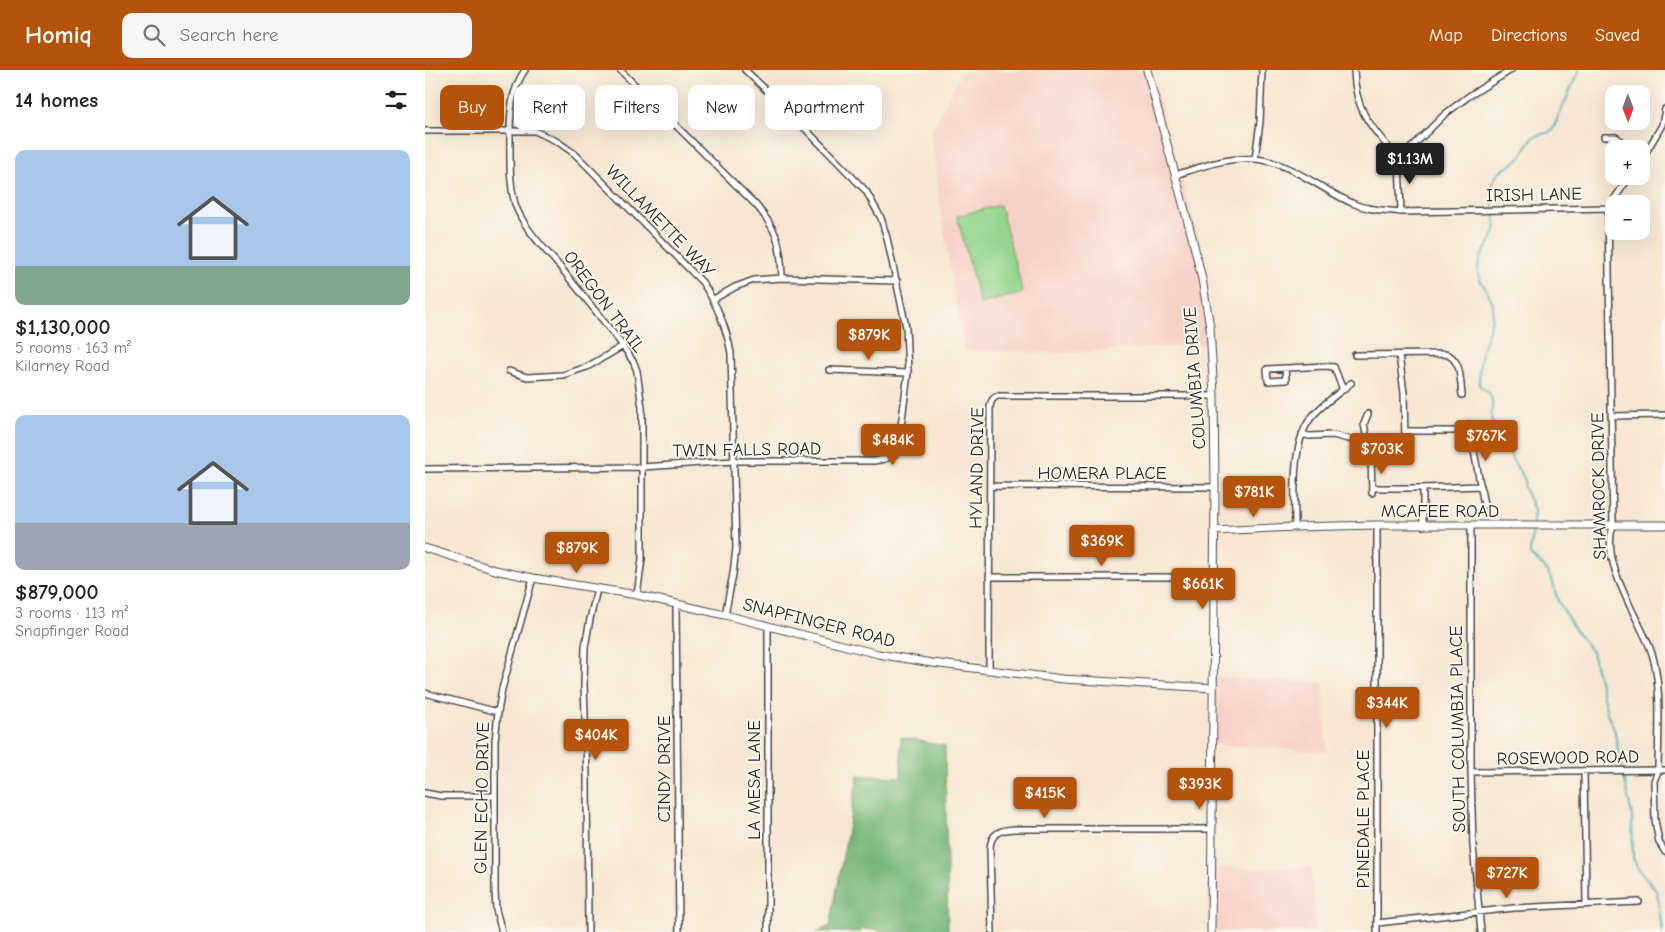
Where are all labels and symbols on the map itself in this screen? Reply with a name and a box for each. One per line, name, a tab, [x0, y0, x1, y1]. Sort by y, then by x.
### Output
north arrow	[1605, 85, 1650, 130]
pin: $1.13M	[1369, 142, 1451, 185]
street label: WILLAMETTE WAY	[601, 161, 719, 282]
street label: IRISH LANE	[1486, 184, 1582, 206]
street label: OREGON TRAIL	[559, 247, 649, 357]
street label: COLUMBIA DRIVE	[1180, 306, 1210, 450]
pin: $879K	[834, 318, 904, 361]
street label: HYLAND DRIVE	[965, 407, 989, 529]
street label: SHAMROCK DRIVE	[1587, 412, 1611, 560]
pin: $767K	[1451, 420, 1521, 462]
pin: $484K	[858, 424, 928, 466]
pin: $703K	[1347, 432, 1417, 475]
street label: TWIN FALLS ROAD	[673, 438, 821, 462]
street label: HOMERA PLACE	[1037, 463, 1167, 484]
pin: $781K	[1219, 476, 1289, 518]
street label: MCAFEE ROAD	[1381, 501, 1499, 522]
pin: $369K	[1067, 524, 1137, 567]
pin: $879K	[542, 532, 612, 574]
pin: $661K	[1168, 568, 1238, 610]
street label: SNAPFINGER ROAD	[741, 594, 897, 652]
street label: SOUTH COLUMBIA PLACE	[1446, 625, 1470, 833]
pin: $344K	[1352, 686, 1422, 729]
street label: CINDY DRIVE	[654, 715, 675, 823]
pin: $404K	[561, 718, 631, 761]
street label: LA MESA LANE	[744, 720, 765, 840]
street label: GLEN ECHO DRIVE	[470, 721, 494, 874]
street label: ROSEWOOD ROAD	[1497, 746, 1639, 770]
street label: PINEDALE PLACE	[1353, 749, 1374, 888]
pin: $393K	[1165, 768, 1235, 810]
pin: $415K	[1010, 776, 1080, 819]
pin: $727K	[1472, 856, 1542, 899]

